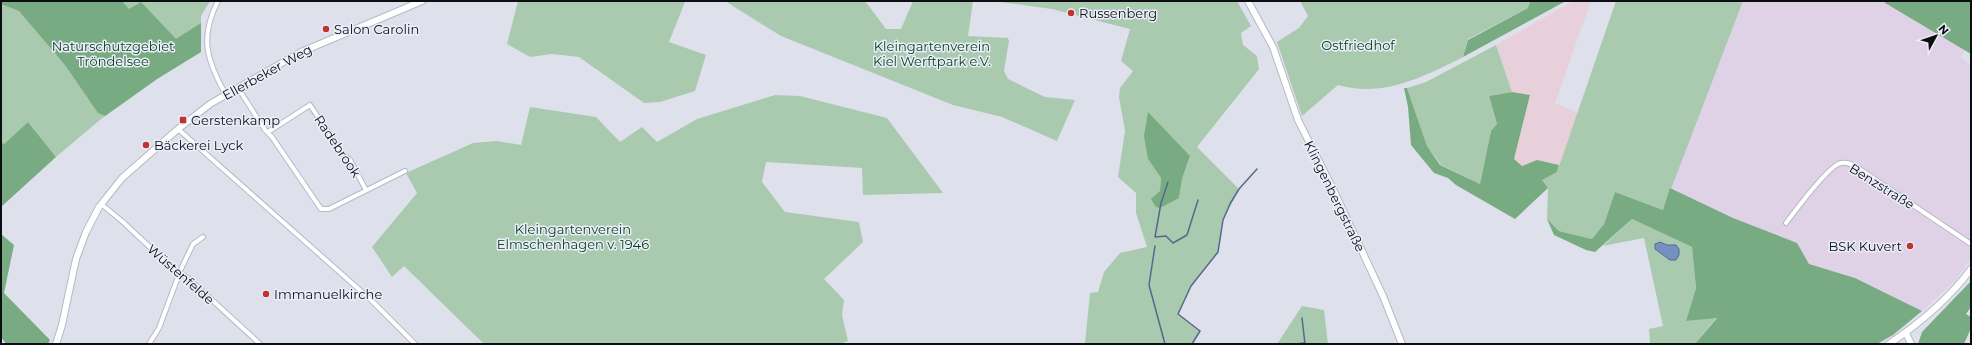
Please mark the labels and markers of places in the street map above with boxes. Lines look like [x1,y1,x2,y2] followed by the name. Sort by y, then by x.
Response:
[1079,5,1157,21] place label: Russenberg
[1066,8,1076,18] marker: Russenberg
[334,21,419,37] place label: Salon Carolin
[321,24,331,34] marker: Salon Carolin
[191,112,280,128] place label: Gerstenkamp
[178,115,188,125] marker: Gerstenkamp
[154,137,244,153] place label: Bäckerei Lyck
[141,140,151,150] marker: Bäckerei Lyck
[1828,238,1902,254] place label: BSK Kuvert
[1905,241,1915,251] marker: BSK Kuvert
[274,286,382,302] place label: Immanuelkirche
[261,289,271,299] marker: Immanuelkirche

